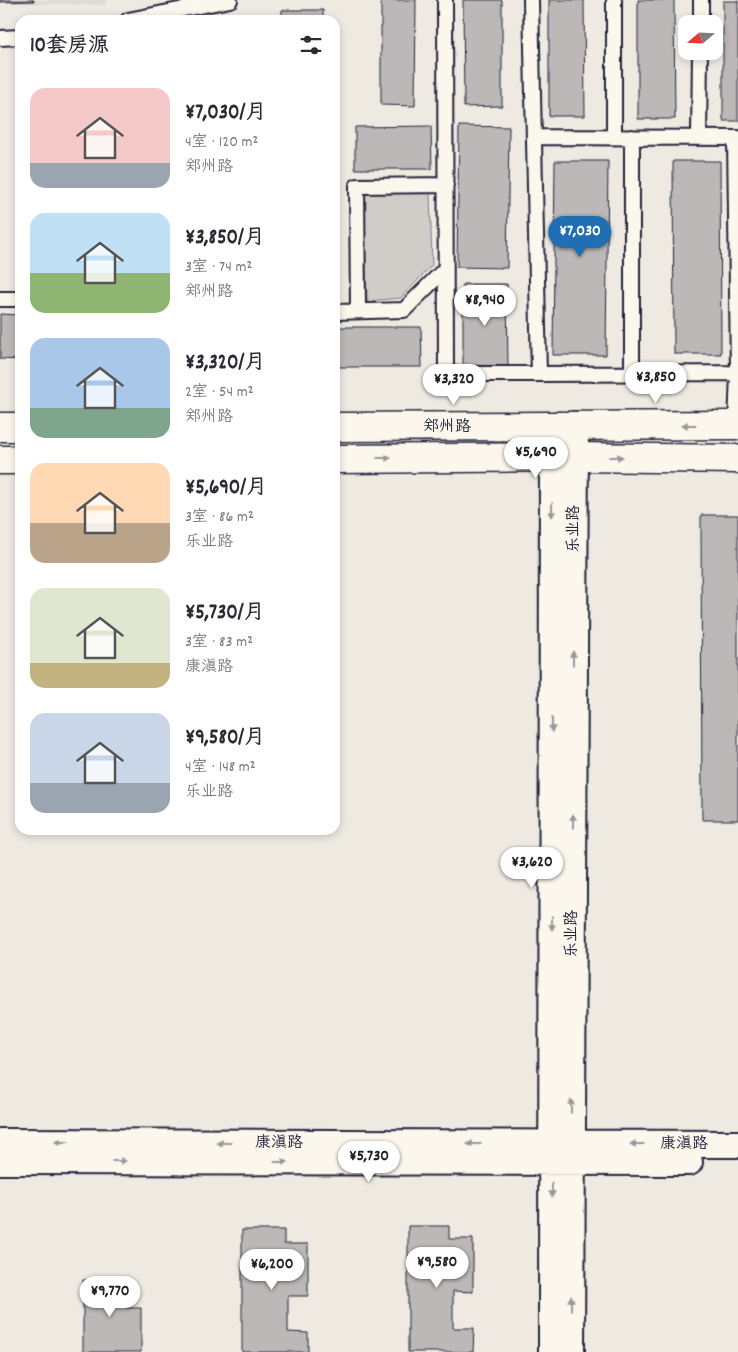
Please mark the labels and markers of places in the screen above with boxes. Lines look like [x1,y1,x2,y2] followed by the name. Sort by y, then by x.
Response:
[539,216,621,258] pin: ¥7,030
[444,284,526,327] pin: ¥8,940
[615,362,697,404] pin: ¥3,850
[413,364,495,406] pin: ¥3,320
[495,436,577,479] pin: ¥5,690
[491,846,573,889] pin: ¥3,620
[328,1140,410,1183] pin: ¥5,730
[396,1246,478,1289] pin: ¥9,580
[231,1248,313,1291] pin: ¥6,200
[69,1276,151,1318] pin: ¥9,770

